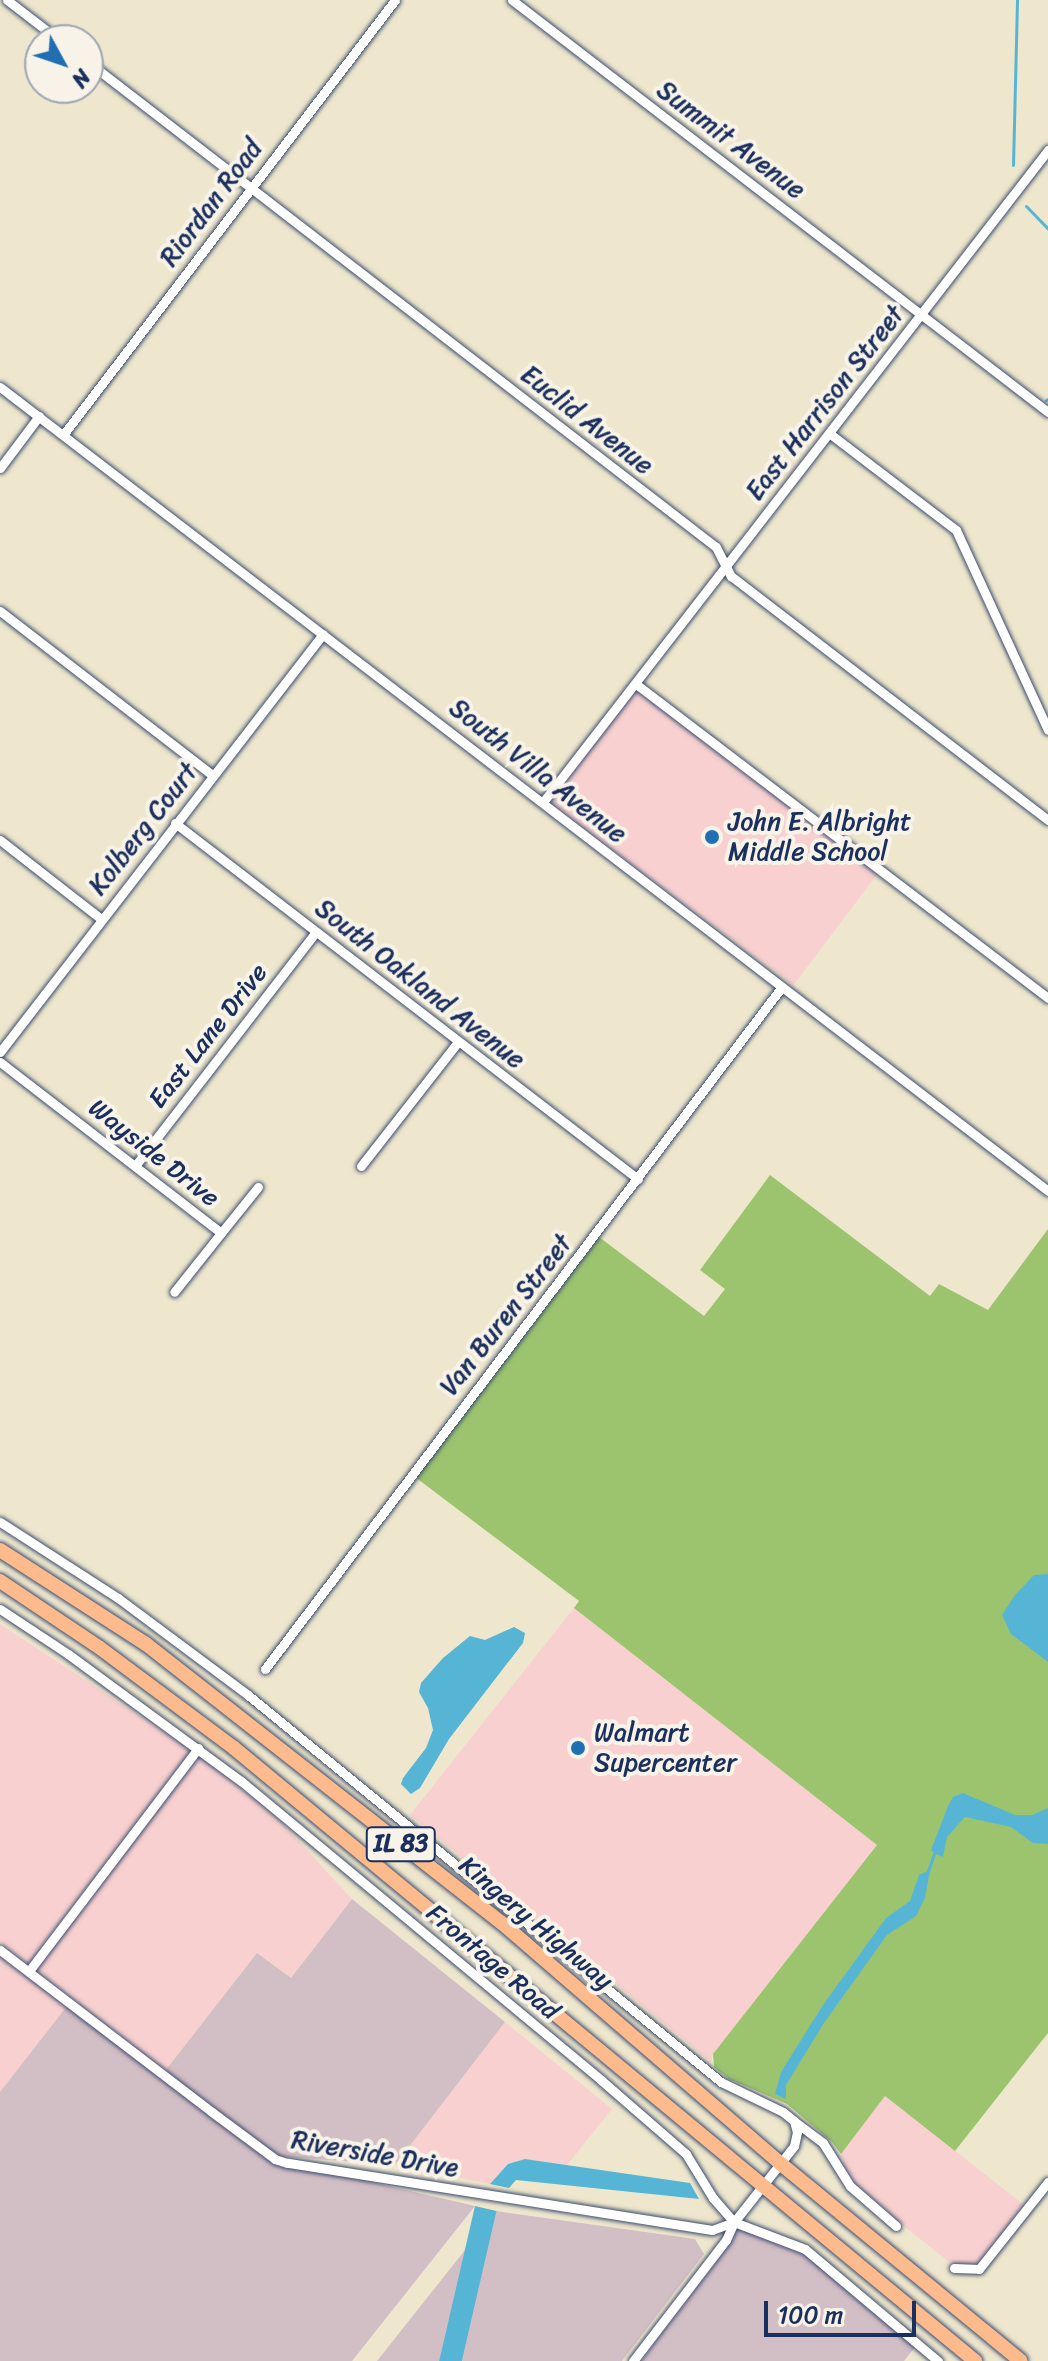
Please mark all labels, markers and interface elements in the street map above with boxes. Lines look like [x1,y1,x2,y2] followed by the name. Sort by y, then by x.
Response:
[24,24,104,104] north arrow
[61,60,101,97] text: N
[651,74,811,206] street label: Summit Avenue
[153,134,269,272] street label: Riordan Road
[740,300,910,506] street label: East Harrison Street
[515,359,659,481] street label: Euclid Avenue
[444,692,632,850] street label: South Villa Avenue
[82,757,204,901] street label: Kolberg Court
[728,806,910,868] place label: John E. Albright Middle School
[703,828,721,846] marker: John E. Albright Middle School
[309,893,531,1075] street label: South Oakland Avenue
[142,957,274,1115] street label: East Lane Drive
[82,1092,226,1214] street label: Wayside Drive
[433,1227,579,1403] street label: Van Buren Street
[594,1717,737,1778] place label: Walmart Supercenter
[569,1739,587,1757] marker: Walmart Supercenter
[365,1824,437,1864] road number: IL 83
[453,1850,619,1996] street label: Kingery Highway
[420,1897,566,2027] street label: Frontage Road
[289,2124,461,2184] street label: Riverside Drive
[768,2285,920,2335] scale bar
[778,2294,843,2336] text: 100 m

